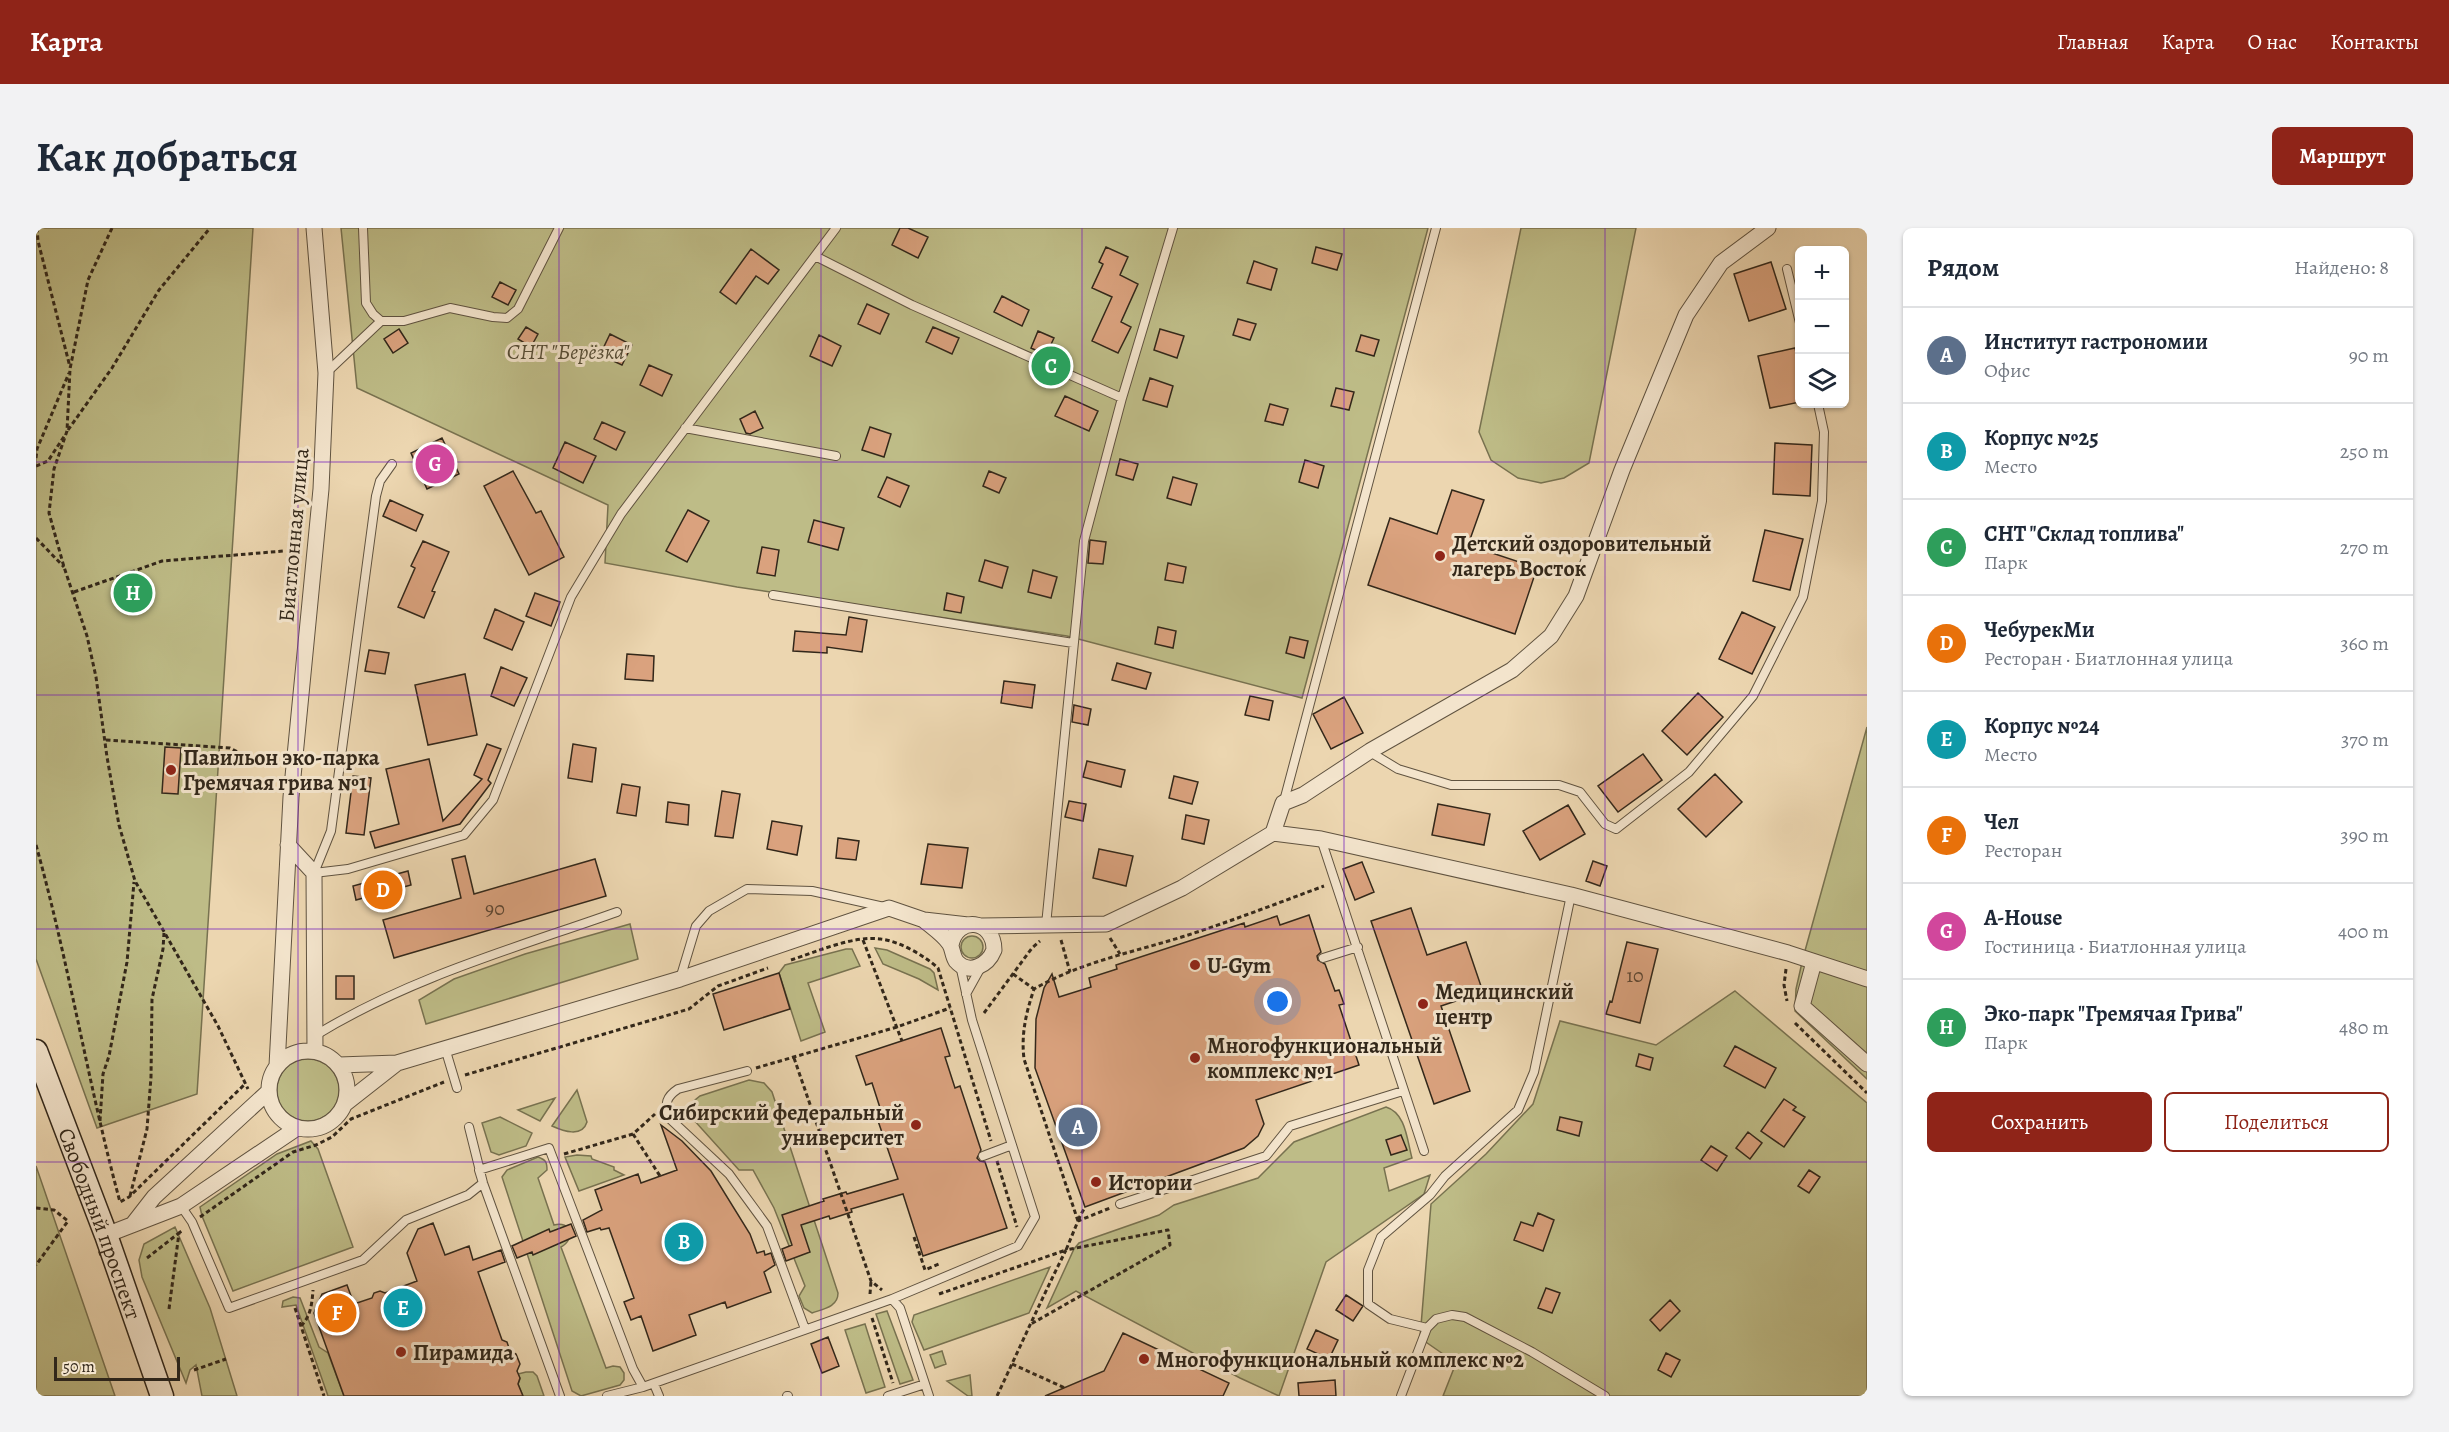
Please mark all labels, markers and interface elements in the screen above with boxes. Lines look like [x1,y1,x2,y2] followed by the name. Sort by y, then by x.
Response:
[30,23,103,61] text: Карта
[2057,28,2129,56] text: Главная
[2162,28,2214,56] text: Карта
[2247,28,2297,56] text: О нас
[2330,28,2419,56] text: Контакты
[2272,127,2413,185] button: Маршрут
[36,128,298,185] text: Как добраться
[1795,246,1849,408] map controls
[1795,246,1849,300] button: +
[1927,250,1999,285] text: Рядом
[2294,254,2389,281] text: Найдено: 8
[1795,300,1849,354] button: −
[1984,327,2208,357] text: Институт гастрономии
[507,337,630,367] park label: СНТ "Берёзка"
[1940,342,1953,369] text: A
[2349,342,2389,369] text: 90 m
[1032,344,1070,388] pin: C
[1795,354,1849,408] button: layers
[1984,357,2030,384] text: Офис
[1984,423,2099,453] text: Корпус №25
[1940,438,1953,465] text: B
[2340,438,2389,465] text: 250 m
[416,442,454,486] pin: G
[271,446,317,624] street label: Биатлонная улица
[1984,453,2037,480] text: Место
[1984,519,2184,549] text: СНТ "Склад топлива"
[1451,529,1712,584] place label: Детский оздоровительный лагерь Восток
[1940,534,1953,561] text: C
[2340,534,2389,561] text: 270 m
[1433,549,1447,563] marker: Детский оздоровительный лагерь Восток
[1984,549,2028,576] text: Парк
[114,570,152,616] pin: H
[1984,615,2095,645] text: ЧебурекМи
[1940,630,1953,657] text: D
[2340,630,2389,657] text: 360 m
[1984,645,2233,672] text: Ресторан · Биатлонная улица
[1984,711,2099,741] text: Корпус №24
[1941,726,1952,753] text: E
[2341,726,2389,753] text: 370 m
[1984,741,2037,768] text: Место
[183,743,380,798] place label: Павильон эко-парка Гремячая грива №1
[164,763,178,777] marker: Павильон эко-парка Гремячая грива №1
[1984,807,2019,837] text: Чел
[1941,822,1952,849] text: F
[2340,822,2389,849] text: 390 m
[1984,837,2062,864] text: Ресторан
[364,868,402,912] pin: D
[485,895,505,922] house number: 90
[1984,903,2062,933] text: A-House
[1940,918,1953,945] text: G
[2338,918,2389,945] text: 400 m
[1984,933,2246,960] text: Гостиница · Биатлонная улица
[1207,951,1271,981] place label: U-Gym
[1188,958,1202,972] marker: U-Gym
[1626,962,1644,989] house number: 10
[1435,977,1574,1032] place label: Медицинский центр
[1263,987,1292,1016] your location
[1416,997,1430,1011] marker: Медицинский центр
[1984,999,2243,1029] text: Эко-парк "Гремячая Грива"
[1939,1014,1954,1041] text: H
[2339,1014,2389,1041] text: 480 m
[1984,1029,2028,1056] text: Парк
[1207,1031,1443,1086] place label: Многофункциональный комплекс №1
[1188,1051,1202,1065] marker: Многофункциональный комплекс №1
[1927,1092,2152,1152] button: Сохранить
[2164,1092,2389,1152] button: Поделиться
[659,1098,904,1153] place label: Сибирский федеральный университет
[1058,1104,1098,1150] pin: A
[909,1118,923,1132] marker: Сибирский федеральный университет
[51,1124,148,1324] street label: Свободный проспект
[1108,1168,1193,1198] place label: Истории
[1089,1175,1103,1189] marker: Истории
[664,1220,704,1264] pin: B
[384,1286,422,1330] pin: E
[318,1290,356,1336] pin: F
[413,1338,514,1368] place label: Пирамида
[394,1345,408,1359] marker: Пирамида
[1156,1345,1524,1375] place label: Многофункциональный комплекс №2
[1137,1352,1151,1366] marker: Многофункциональный комплекс №2
[54,1354,180,1382] scale bar
[63,1356,95,1378] text: 50 m

